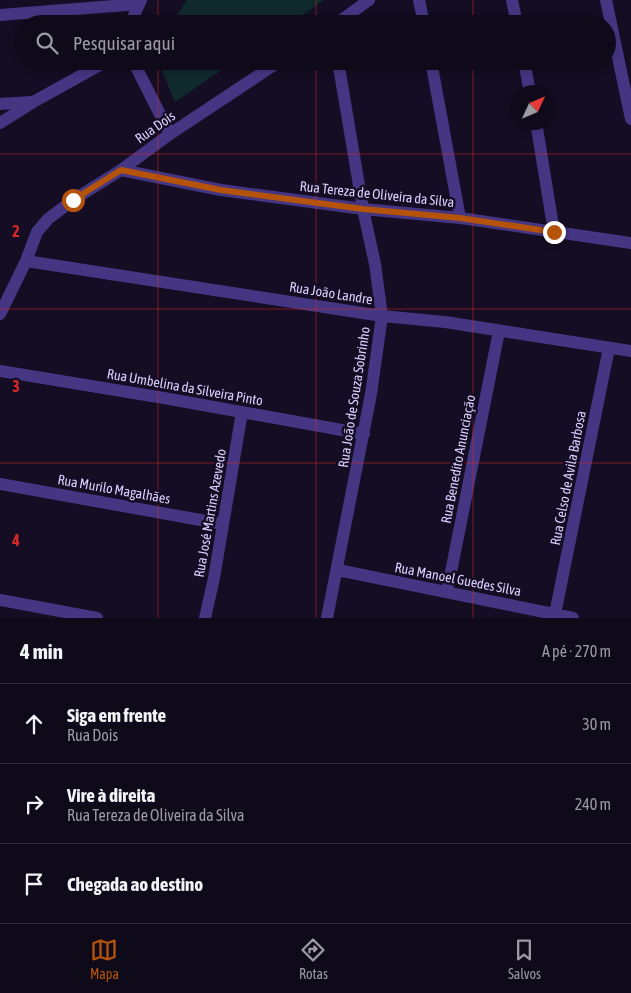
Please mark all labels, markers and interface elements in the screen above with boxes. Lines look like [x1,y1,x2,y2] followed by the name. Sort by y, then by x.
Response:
[15,15,616,70] search box
[33,29,61,57] icon: search
[73,32,175,54] text: Pesquisar aqui
[511,85,556,130] north arrow
[132,108,178,146] street label: Rua Dois
[299,178,455,210] street label: Rua Tereza de Oliveira da Silva
[62,189,85,212] route start
[543,221,566,244] route end
[12,222,20,240] text: 2
[288,279,374,307] street label: Rua João Landre
[335,325,373,469] street label: Rua João de Souza Sobrinho
[106,365,264,409] street label: Rua Umbelina da Silveira Pinto
[12,377,20,395] text: 3
[438,393,478,525] street label: Rua Benedito Anunciação
[547,409,589,547] street label: Rua Celso de Avila Barbosa
[191,447,229,579] street label: Rua José Martins Azevedo
[56,471,172,507] street label: Rua Murilo Magalhães
[11,531,20,549] text: 4
[393,559,523,599] street label: Rua Manoel Guedes Silva
[20,639,63,663] text: 4 min
[542,642,611,660] text: A pé · 270 m
[67,704,166,726] text: Siga em frente
[20,710,48,738] icon: ahead
[582,715,611,733] text: 30 m
[67,726,118,744] text: Rua Dois
[67,784,155,806] text: Vire à direita
[20,790,48,818] icon: right
[575,795,611,813] text: 240 m
[67,806,244,824] text: Rua Tereza de Oliveira da Silva
[20,870,48,898] icon: arrive
[67,873,203,895] text: Chegada ao destino
[90,936,119,982] tab: Mapa
[299,936,328,982] tab: Rotas
[508,936,541,982] tab: Salvos

